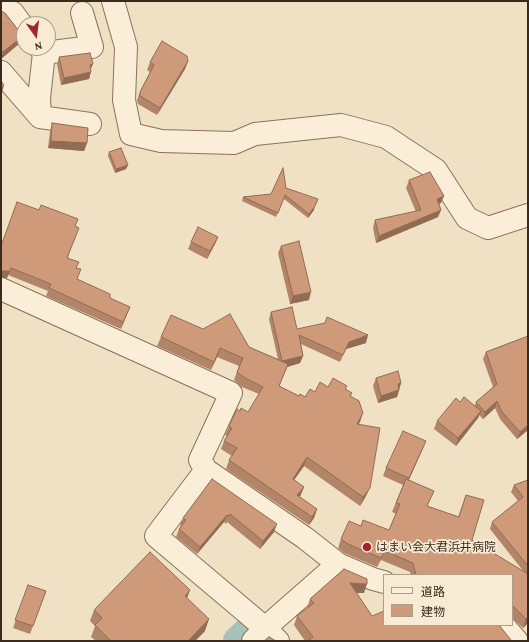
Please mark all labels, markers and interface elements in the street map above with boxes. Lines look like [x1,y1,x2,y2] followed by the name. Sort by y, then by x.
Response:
[16,16,56,56] north arrow
[34,40,44,53] text: N
[376,540,496,554] place label: はまい会大君浜井病院
[361,541,373,553] marker: はまい会大君浜井病院
[383,574,513,626] legend
[421,585,445,599] text: 道路
[421,605,445,619] text: 建物

